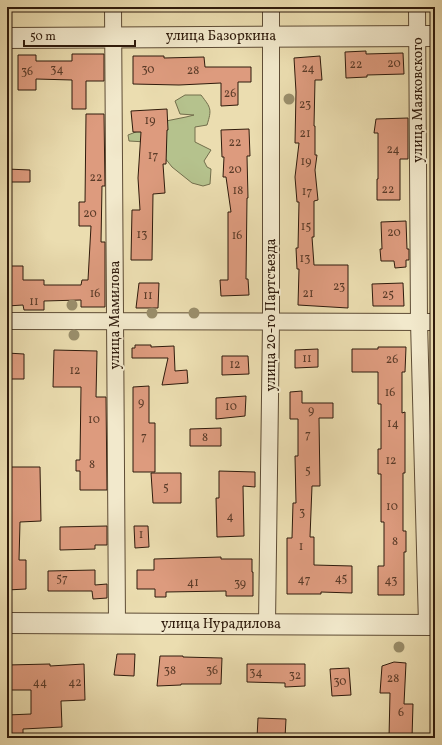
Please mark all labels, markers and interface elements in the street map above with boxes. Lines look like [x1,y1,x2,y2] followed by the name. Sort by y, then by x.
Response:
[24,22,135,48] scale bar
[166,27,276,46] street label: улица Базоркина
[30,29,56,45] text: 50 m
[409,37,428,163] street label: улица Маяковского
[387,56,401,72] house number: 20
[350,57,362,73] house number: 22
[301,61,315,77] house number: 24
[50,62,64,78] house number: 34
[141,62,155,78] house number: 30
[187,63,199,79] house number: 28
[21,64,33,80] house number: 36
[224,86,236,102] house number: 26
[299,97,311,113] house number: 23
[145,113,155,129] house number: 19
[299,126,311,142] house number: 21
[229,135,241,151] house number: 22
[386,142,400,158] house number: 24
[148,148,158,164] house number: 17
[301,154,311,170] house number: 19
[228,162,242,178] house number: 20
[90,170,102,186] house number: 22
[382,182,394,198] house number: 22
[233,183,243,199] house number: 18
[302,184,312,200] house number: 17
[83,206,97,222] house number: 20
[301,219,311,235] house number: 15
[387,225,401,241] house number: 20
[137,227,147,243] house number: 13
[232,228,242,244] house number: 16
[262,238,281,392] street label: улица 20-го Партсъезда
[300,251,310,267] house number: 13
[106,260,125,370] street label: улица Мамилова
[333,279,345,295] house number: 23
[90,286,100,302] house number: 16
[302,286,314,302] house number: 21
[382,287,394,303] house number: 25
[143,288,153,304] house number: 11
[29,294,39,310] house number: 11
[302,351,312,367] house number: 11
[386,352,398,368] house number: 26
[229,357,241,373] house number: 12
[69,363,81,379] house number: 12
[385,385,395,401] house number: 16
[138,395,144,411] house number: 9
[225,399,237,415] house number: 10
[308,403,314,419] house number: 9
[88,412,100,428] house number: 10
[387,416,399,432] house number: 14
[305,427,311,443] house number: 7
[141,429,147,445] house number: 7
[202,430,208,446] house number: 8
[385,453,397,469] house number: 12
[89,457,95,473] house number: 8
[305,463,311,479] house number: 5
[163,480,169,496] house number: 5
[386,499,398,515] house number: 10
[299,505,305,521] house number: 3
[226,509,234,525] house number: 4
[139,527,143,543] house number: 1
[392,534,398,550] house number: 8
[299,539,303,555] house number: 1
[56,571,68,587] house number: 57
[335,571,348,587] house number: 45
[298,572,311,588] house number: 47
[385,573,397,589] house number: 43
[187,575,199,591] house number: 41
[234,576,246,592] house number: 39
[161,615,281,634] street label: улица Нурадилова
[164,663,176,679] house number: 38
[206,663,218,679] house number: 36
[249,665,263,681] house number: 34
[289,668,301,684] house number: 32
[387,671,399,687] house number: 28
[333,674,347,690] house number: 30
[33,675,47,691] house number: 44
[68,675,82,691] house number: 42
[398,705,404,721] house number: 6

